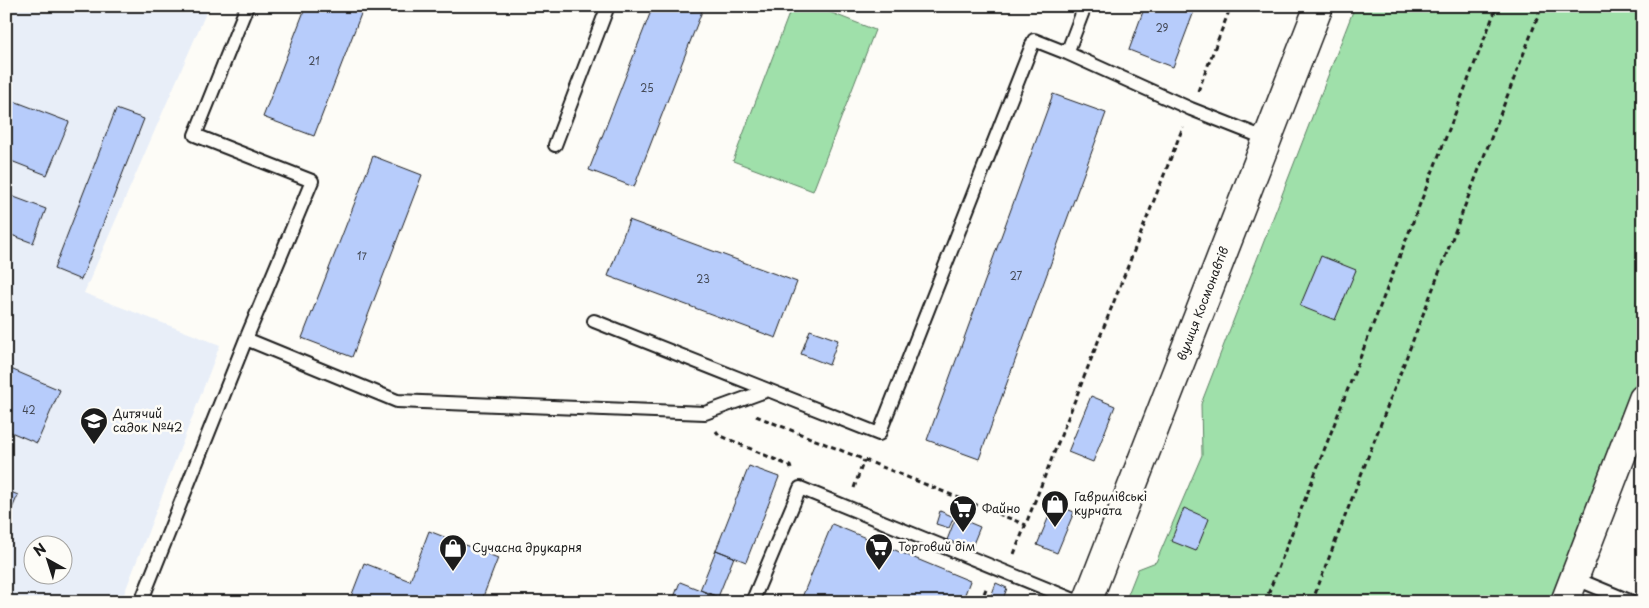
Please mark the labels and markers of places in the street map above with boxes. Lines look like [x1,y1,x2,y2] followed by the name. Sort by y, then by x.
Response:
[112,404,182,436] place label: Дитячий садок №42
[79,406,109,445] school or university icon: Дитячий садок №42
[1074,487,1147,519] place label: Гаврилівські курчата
[1040,489,1070,528] shop icon: Гаврилівські курчата
[948,494,978,533] supermarket icon: Файно
[982,499,1021,517] place label: Файно
[864,532,894,571] supermarket icon: Торговий дім
[438,533,468,572] shop icon: Сучасна друкарня
[898,537,975,555] place label: Торговий дім
[472,538,582,556] place label: Сучасна друкарня

